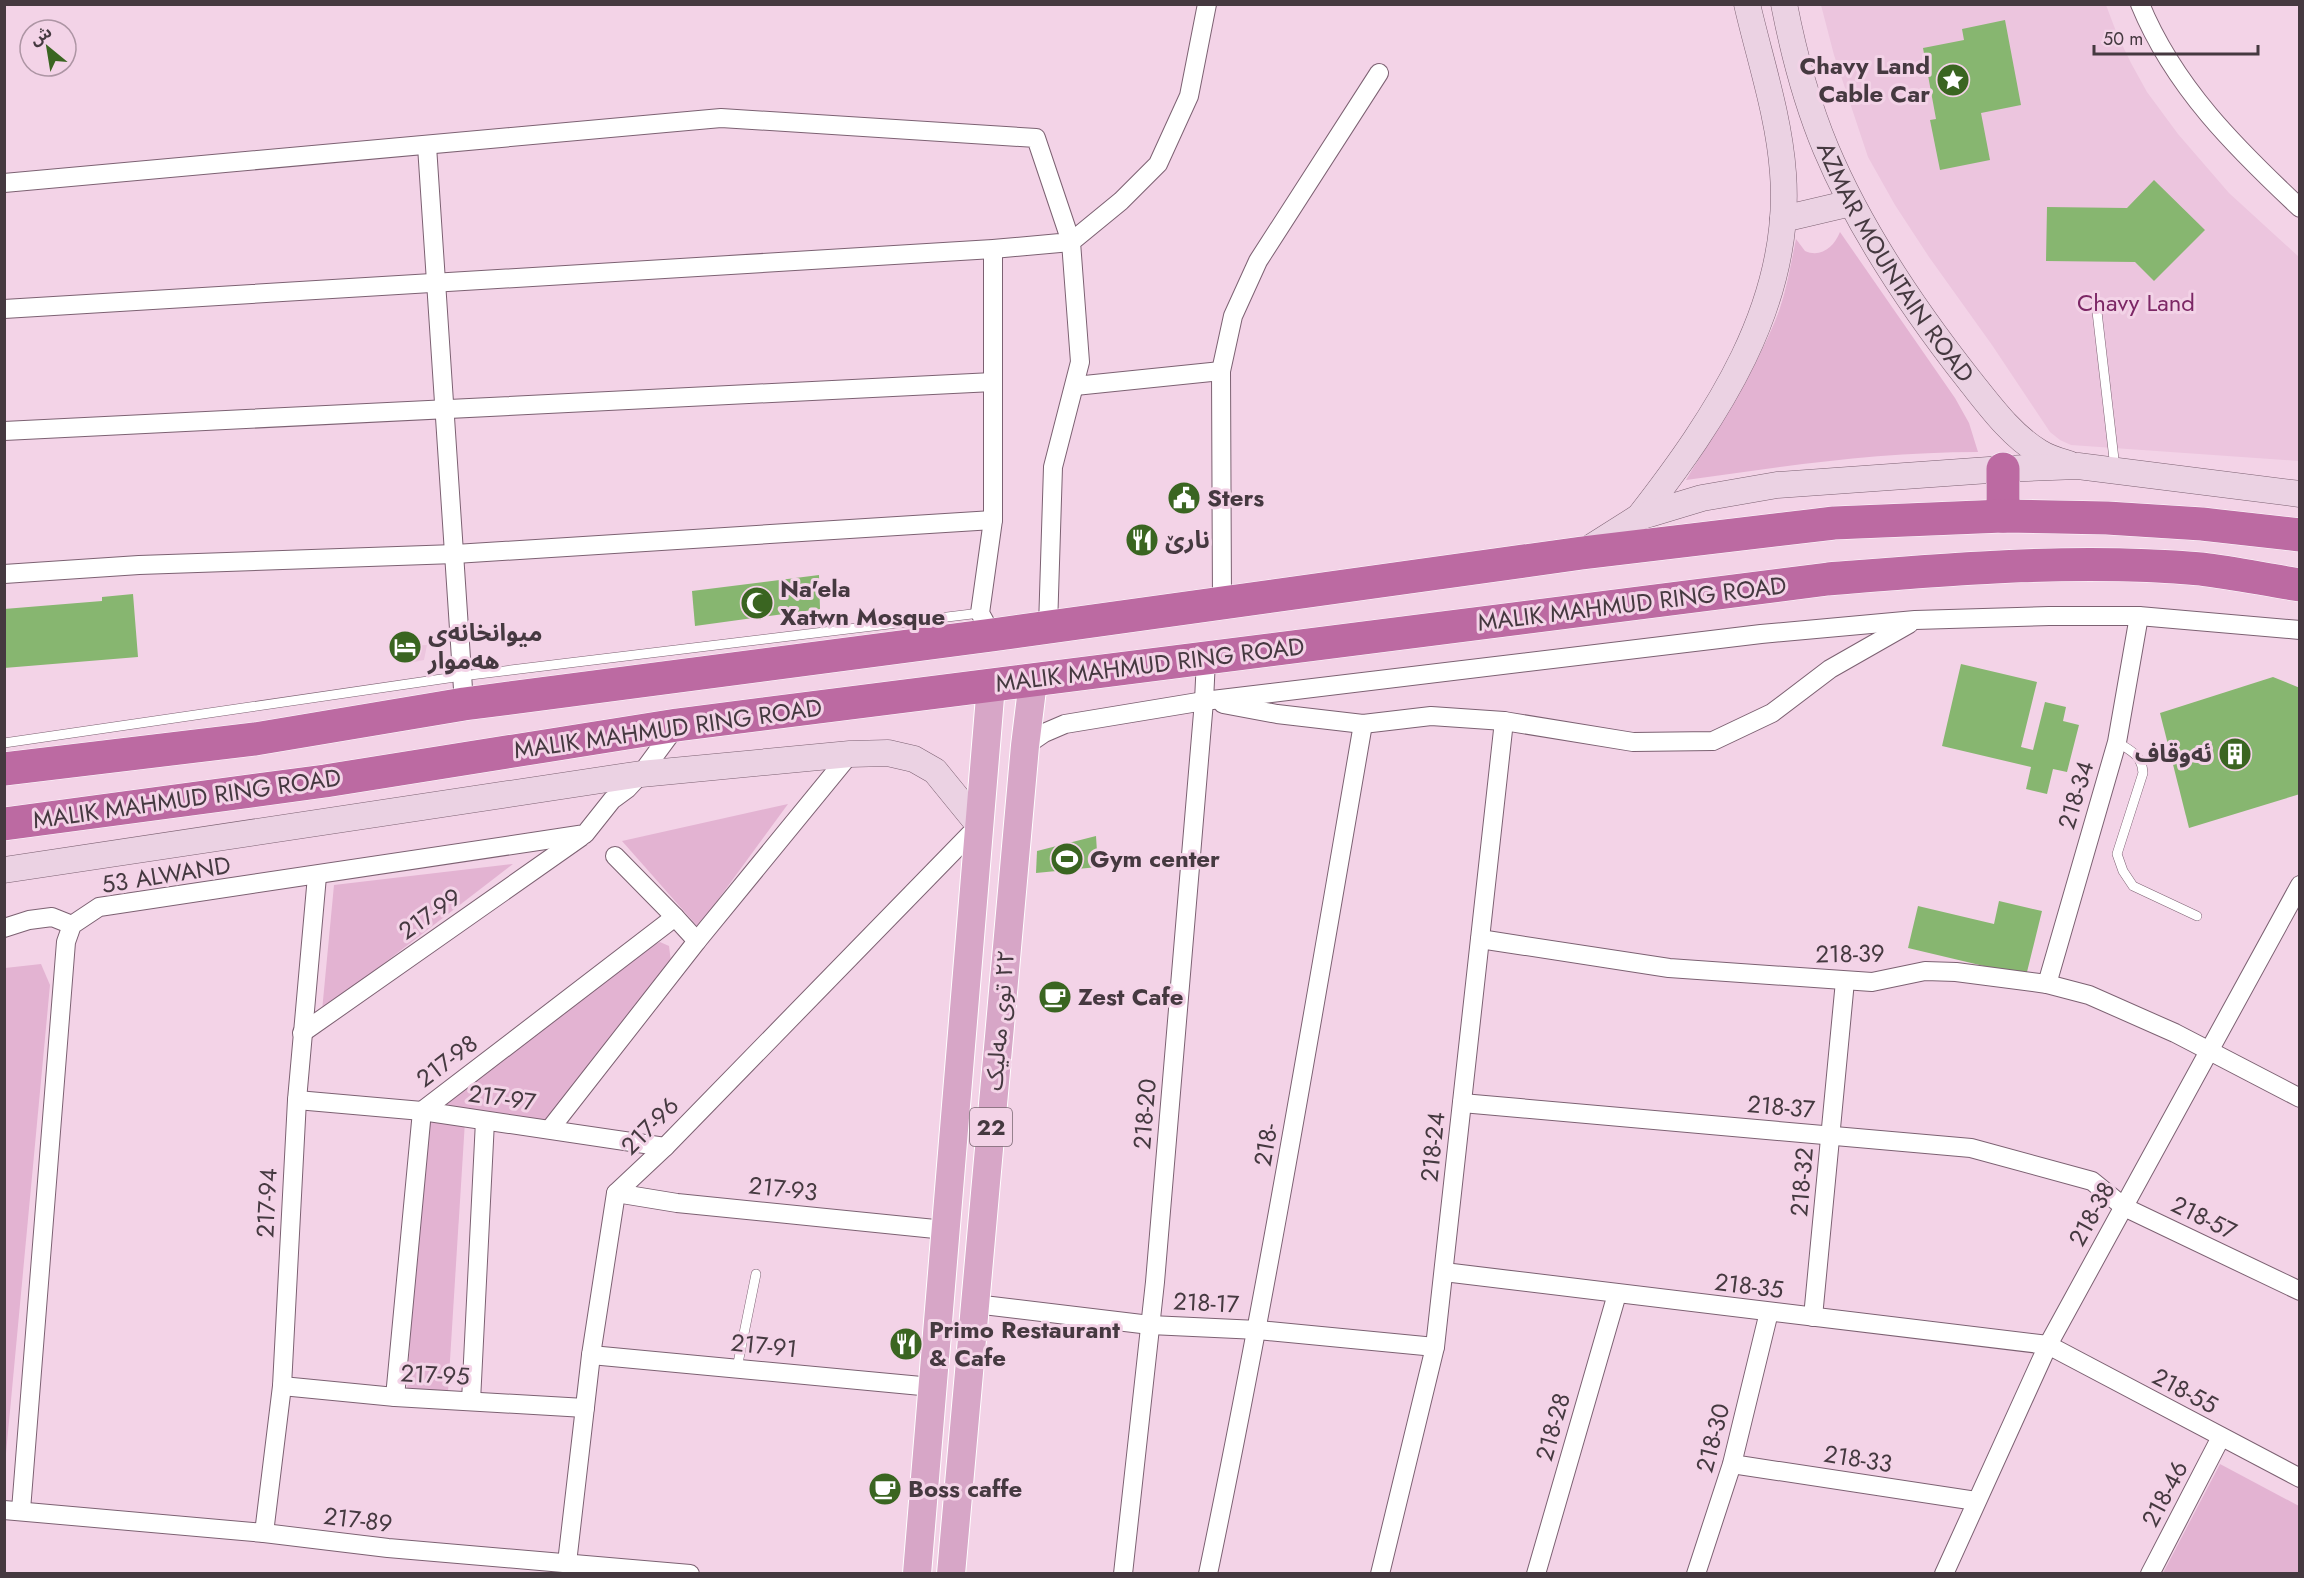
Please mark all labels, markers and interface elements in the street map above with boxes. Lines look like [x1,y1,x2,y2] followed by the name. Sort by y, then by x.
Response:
[18,18,78,78] north arrow
[2094,18,2258,56] scale bar
[26,20,56,51] text: ش
[2103,26,2143,52] text: 50 m
[1799,48,1930,111] place label: Chavy Land Cable Car
[1935,62,1971,98] place icon: Chavy Land Cable Car
[1808,137,1983,390] street label: AZMAR MOUNTAIN ROAD
[2077,285,2195,320] park label: Chavy Land
[1166,480,1202,516] public building icon: Sters
[1207,480,1264,515] place label: Sters
[1124,522,1160,558] restaurant icon: نارێ
[1165,522,1210,557] place label: نارێ
[1476,567,1788,640] street label: MALIK MAHMUD RING ROAD
[780,571,945,634] place label: Na'ela Xatwn Mosque
[739,585,775,621] mosque icon: Na'ela Xatwn Mosque
[427,615,543,678] place label: میوانخانەی هەموار
[994,628,1306,701] street label: MALIK MAHMUD RING ROAD
[387,629,423,665] hotel icon: میوانخانەی هەموار
[512,690,824,767] street label: MALIK MAHMUD RING ROAD
[2135,736,2212,771] place label: ئەوقاف
[2217,736,2253,772] building icon: ئەوقاف
[2049,756,2102,833] street label: 218-34
[31,760,343,837] street label: MALIK MAHMUD RING ROAD
[1049,841,1085,877] sports icon: Gym center
[1090,841,1220,876] place label: Gym center
[99,847,233,902] street label: 53 ALWAND
[391,879,468,948] street label: 217-99
[1815,935,1885,972] street label: 218-39
[976,948,1023,1092] street label: ٢٢ توی مەلیک
[1037,979,1073,1015] cafe icon: Zest Cafe
[1078,979,1183,1014] place label: Zest Cafe
[409,1026,485,1095] street label: 217-98
[466,1075,538,1120] street label: 217-97
[1124,1077,1165,1151] street label: 218-20
[1746,1086,1817,1127] street label: 218-37
[613,1089,687,1163] street label: 217-96
[970,1108,1012,1146] road number: 22
[1411,1110,1454,1184] street label: 218-24
[1245,1121,1286,1169] street label: 218-
[1781,1146,1822,1218] street label: 218-32
[247,1167,286,1239] street label: 217-94
[747,1167,819,1210] street label: 217-93
[2060,1175,2124,1252] street label: 218-38
[2166,1187,2243,1249] street label: 218-57
[1713,1264,1786,1307] street label: 218-35
[1172,1283,1240,1322] street label: 218-17
[929,1312,1120,1375] place label: Primo Restaurant & Cafe
[729,1325,799,1366] street label: 217-91
[888,1326,924,1362] restaurant icon: Primo Restaurant & Cafe
[399,1355,471,1394] street label: 217-95
[2146,1359,2224,1422] street label: 218-55
[1526,1389,1579,1465] street label: 218-28
[1687,1399,1738,1476] street label: 218-30
[1821,1436,1895,1481] street label: 218-33
[2133,1454,2197,1533] street label: 218-46
[867,1471,903,1507] cafe icon: Boss caffe
[908,1471,1022,1506] place label: Boss caffe
[322,1498,394,1541] street label: 217-89

